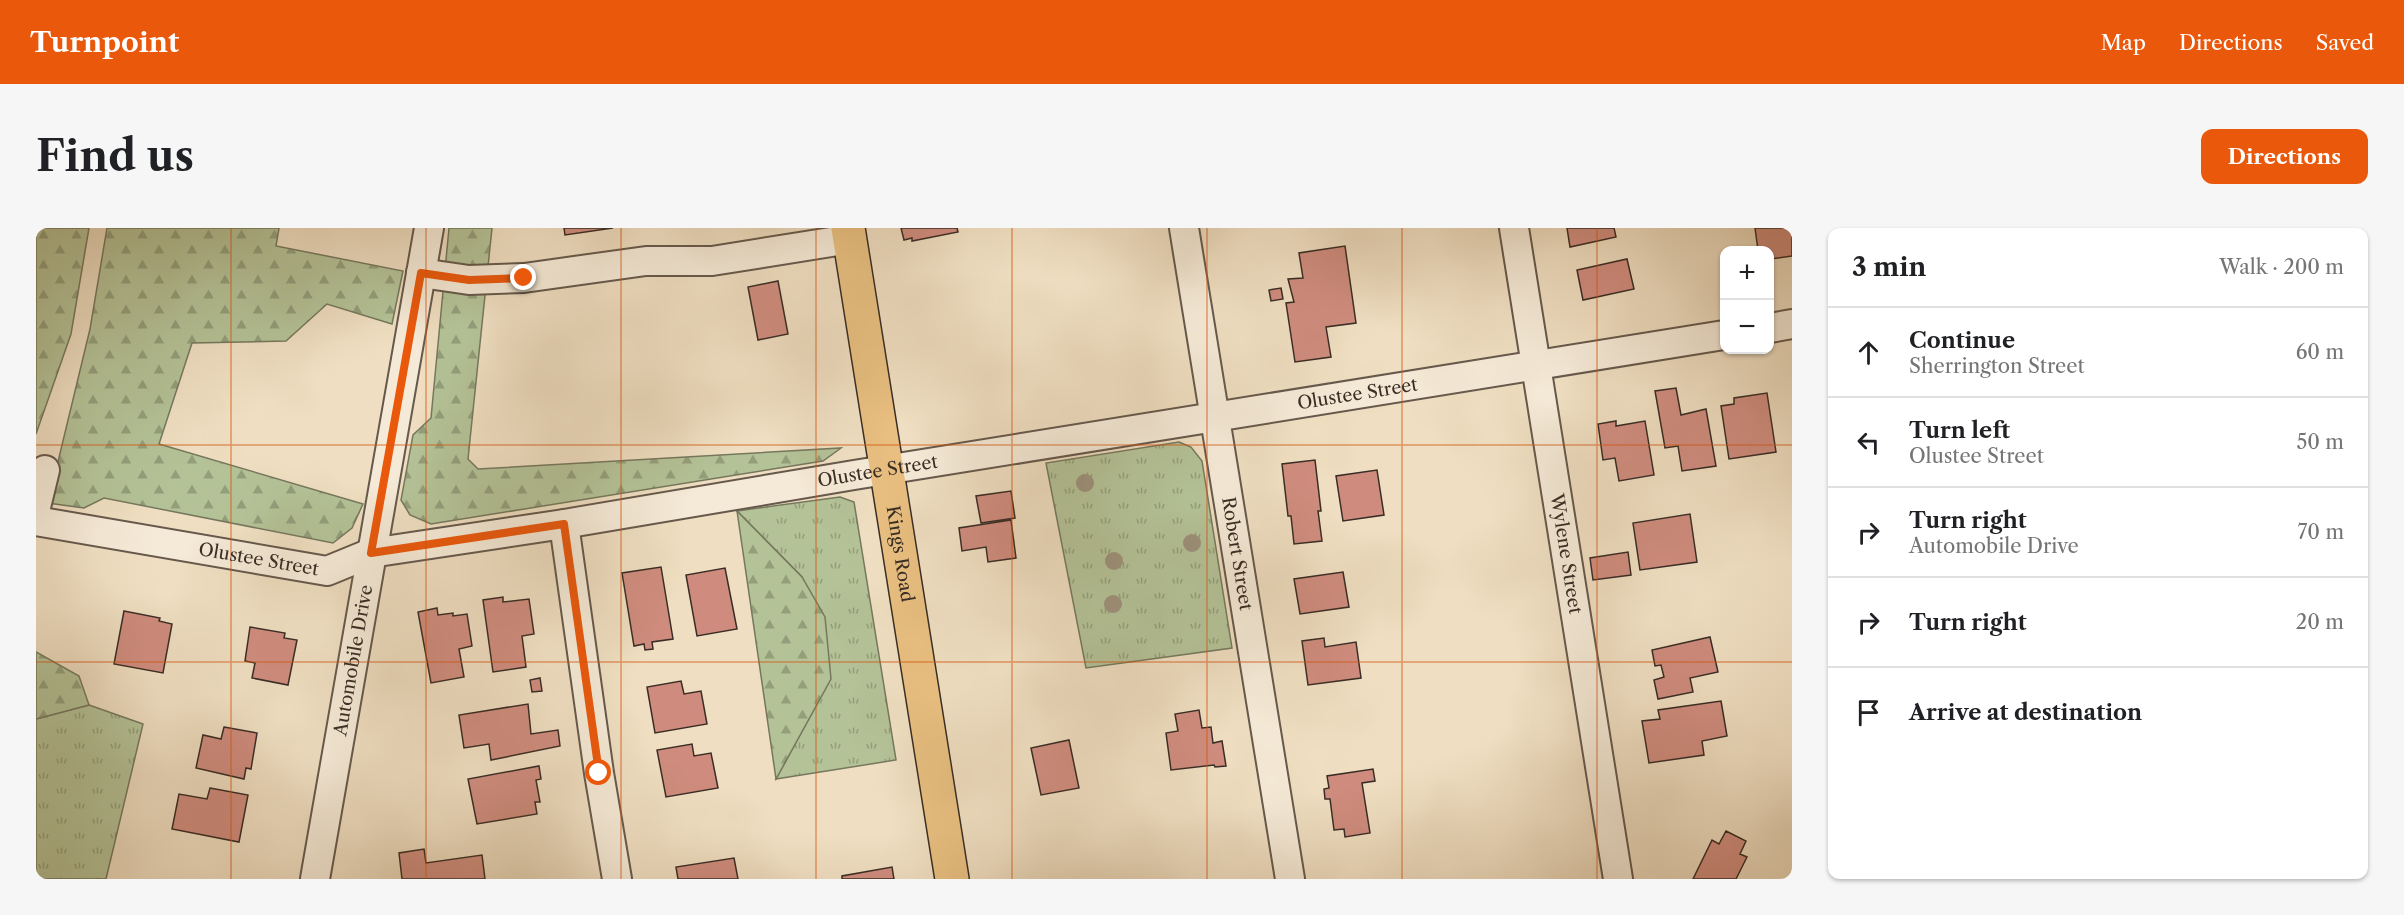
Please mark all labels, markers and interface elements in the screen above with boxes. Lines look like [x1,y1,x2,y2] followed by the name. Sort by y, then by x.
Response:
[30,25,179,59] text: Turnpoint
[2101,30,2146,55] text: Map
[2179,30,2283,55] text: Directions
[2316,30,2374,55] text: Saved
[2201,129,2368,184] button: Directions
[36,130,194,182] text: Find us
[1720,246,1774,354] map controls
[1720,246,1774,300] button: +
[1852,251,1926,283] text: 3 min
[2219,255,2344,279] text: Walk · 200 m
[510,264,536,290] route end
[1720,300,1774,354] button: −
[1909,327,2015,354] text: Continue
[1852,336,1885,369] icon: ahead
[2296,340,2344,364] text: 60 m
[1909,354,2085,378] text: Sherrington Street
[1296,373,1420,414] street label: Olustee Street
[1909,417,2010,444] text: Turn left
[1852,426,1885,459] icon: left
[2297,430,2344,454] text: 50 m
[1909,444,2044,468] text: Olustee Street
[816,451,940,492] street label: Olustee Street
[1545,491,1587,616] street label: Wylene Street
[1217,495,1257,613] street label: Robert Street
[882,504,919,604] street label: Kings Road
[1909,507,2027,534] text: Turn right
[1852,516,1885,549] icon: right
[2298,520,2344,544] text: 70 m
[1909,534,2079,558] text: Automobile Drive
[197,538,321,581] street label: Olustee Street
[329,583,377,738] street label: Automobile Drive
[1852,606,1885,639] icon: right
[1909,609,2027,636] text: Turn right
[2296,610,2344,634] text: 20 m
[1852,696,1885,729] icon: arrive
[1909,699,2142,726] text: Arrive at destination
[585,759,611,785] route start

